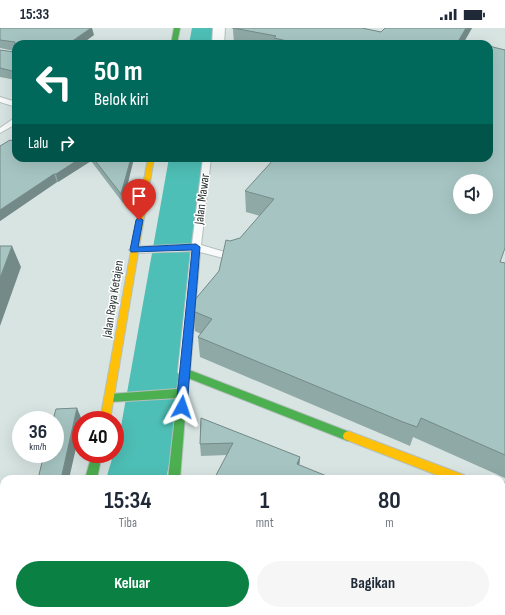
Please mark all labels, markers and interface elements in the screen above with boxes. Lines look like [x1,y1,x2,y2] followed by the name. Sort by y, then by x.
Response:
[20,5,49,24] text: 15:33
[94,55,143,88] text: 50 m
[28,56,80,108] icon: left
[94,89,149,110] text: Belok kiri
[56,132,78,154] icon: right
[28,134,48,153] text: Lalu
[191,172,213,226] street label: Jalan Mawar
[453,174,493,214] map controls
[453,174,493,214] button: sound
[122,179,156,220] pin
[128,185,150,207] icon: arrive
[99,259,127,340] street label: Jalan Raya Ketajen
[161,386,203,428] position arrow
[72,411,124,463] speed limit sign: 40
[29,420,47,444] text: 36
[29,441,47,453] text: km/h
[104,486,152,515] text: 15:34
[260,486,269,515] text: 1
[378,486,401,515] text: 80
[119,515,137,531] text: Tiba
[256,515,274,531] text: mnt
[385,515,394,531] text: m
[16,561,249,607] button: Keluar
[257,561,489,607] button: Bagikan

